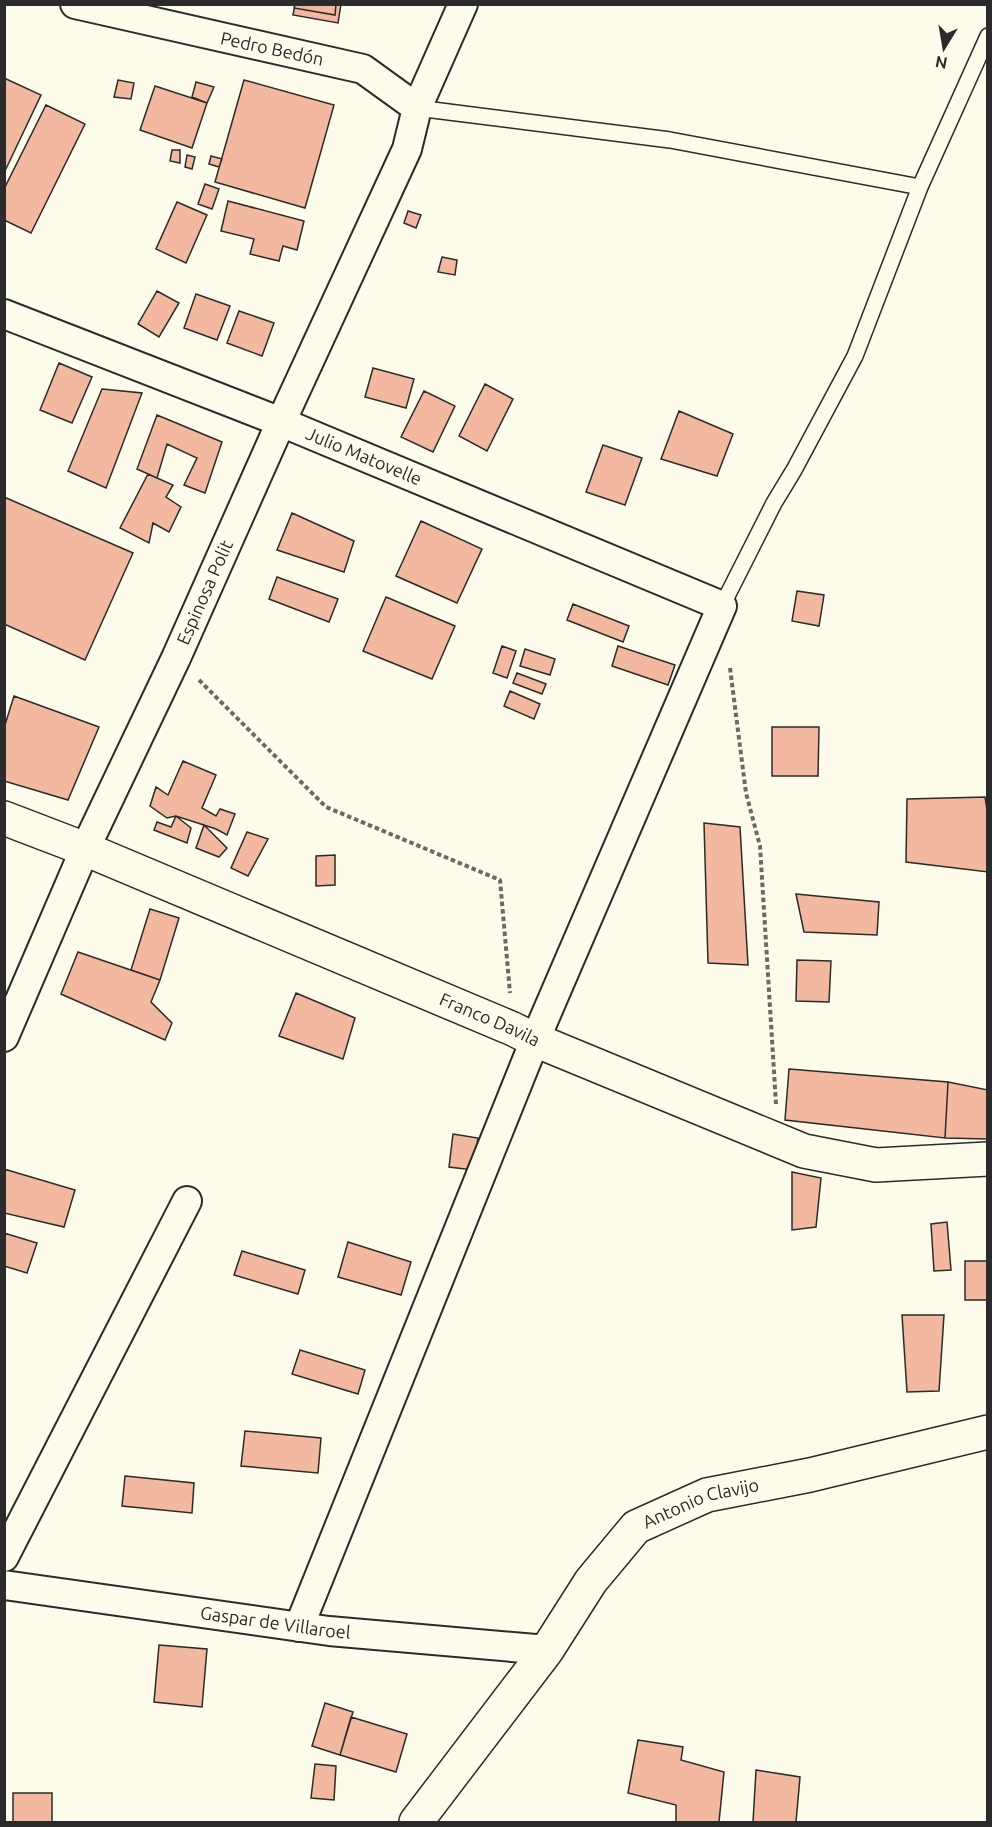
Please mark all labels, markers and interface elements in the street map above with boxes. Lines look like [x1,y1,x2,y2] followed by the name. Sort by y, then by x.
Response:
[914,18,974,78] north arrow
[219,27,326,69] street label: Pedro Bedón
[934,53,949,73] text: N
[303,423,425,489] street label: Julio Matovelle
[172,537,236,647] street label: Espinosa Polit
[437,988,544,1050] street label: Franco Davila
[639,1474,761,1532] street label: Antonio Clavijo
[199,1602,352,1642] street label: Gaspar de Villaroel

